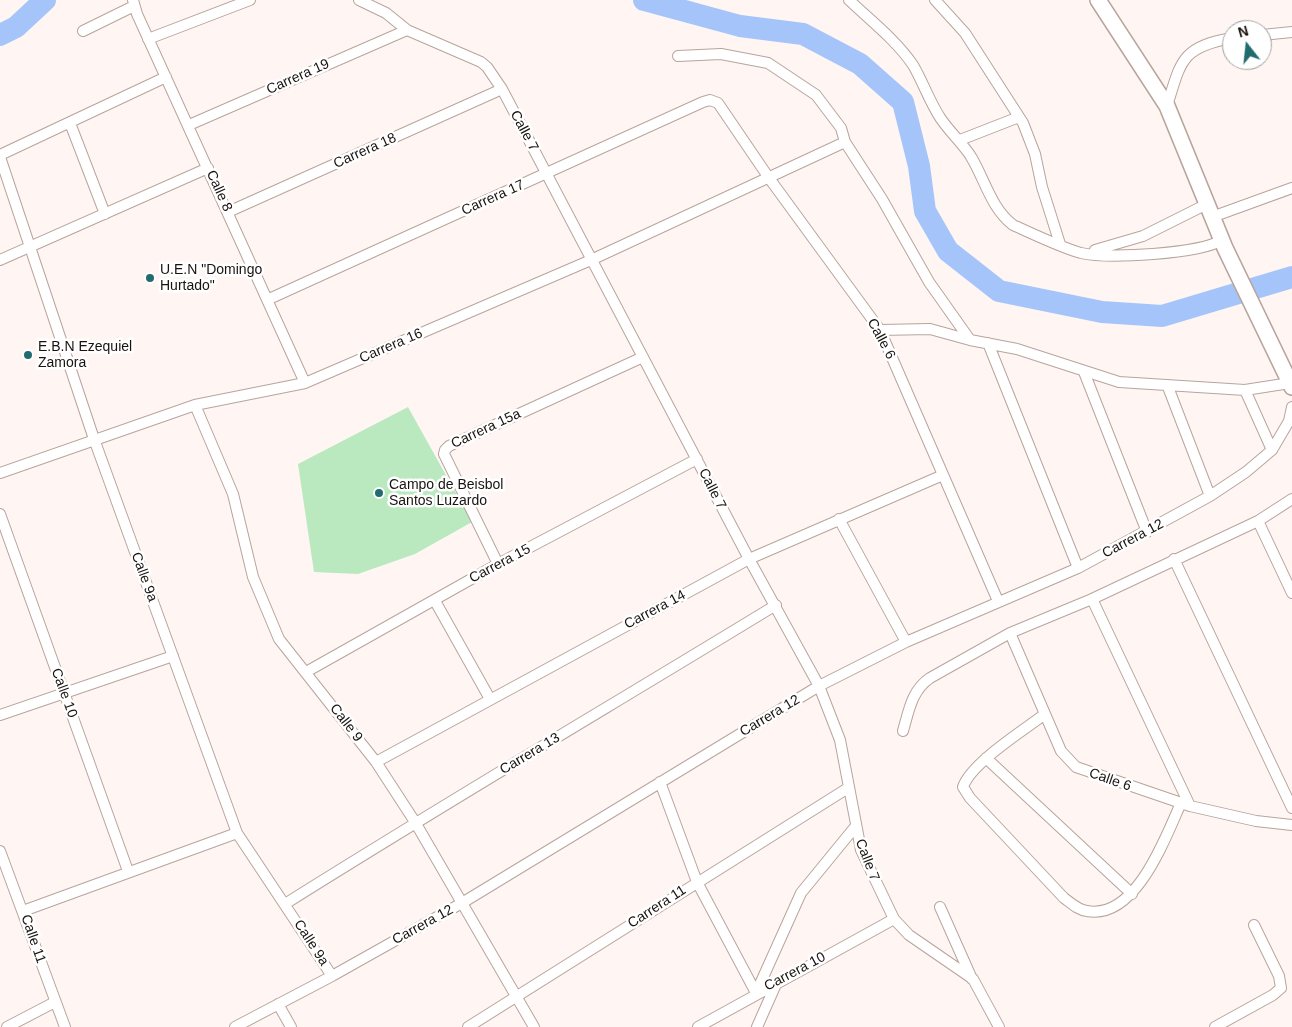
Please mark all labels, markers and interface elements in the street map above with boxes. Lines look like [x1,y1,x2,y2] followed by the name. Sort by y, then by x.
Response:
[1222,20,1272,70] north arrow
[1236,22,1250,41] text: N
[264,56,332,98] street label: Carrera 19
[506,108,542,154] street label: Calle 7
[331,130,399,172] street label: Carrera 18
[202,168,236,214] street label: Calle 8
[459,177,527,219] street label: Carrera 17
[160,262,262,294] place label: U.E.N "Domingo Hurtado"
[144,272,156,284] marker: U.E.N "Domingo Hurtado"
[863,316,899,362] street label: Calle 6
[357,325,425,367] street label: Carrera 16
[38,339,132,372] place label: E.B.N Ezequiel Zamora
[22,349,34,361] marker: E.B.N Ezequiel Zamora
[449,406,523,452] street label: Carrera 15a
[695,466,729,512] street label: Calle 7
[389,477,503,510] place label: Campo de Beisbol Santos Luzardo
[373,487,385,499] marker: Campo de Beisbol Santos Luzardo
[1100,516,1166,562] street label: Carrera 12
[467,541,533,587] street label: Carrera 15
[127,550,161,604] street label: Calle 9a
[622,587,688,633] street label: Carrera 14
[47,666,81,720] street label: Calle 10
[737,692,803,740] street label: Carrera 12
[326,701,366,745] street label: Calle 9
[497,730,563,778] street label: Carrera 13
[1087,765,1133,795] street label: Calle 6
[851,837,883,883] street label: Calle 7
[625,882,689,932] street label: Carrera 11
[390,901,456,949] street label: Carrera 12
[17,912,49,966] street label: Calle 11
[290,917,332,969] street label: Calle 9a
[762,949,828,995] street label: Carrera 10

